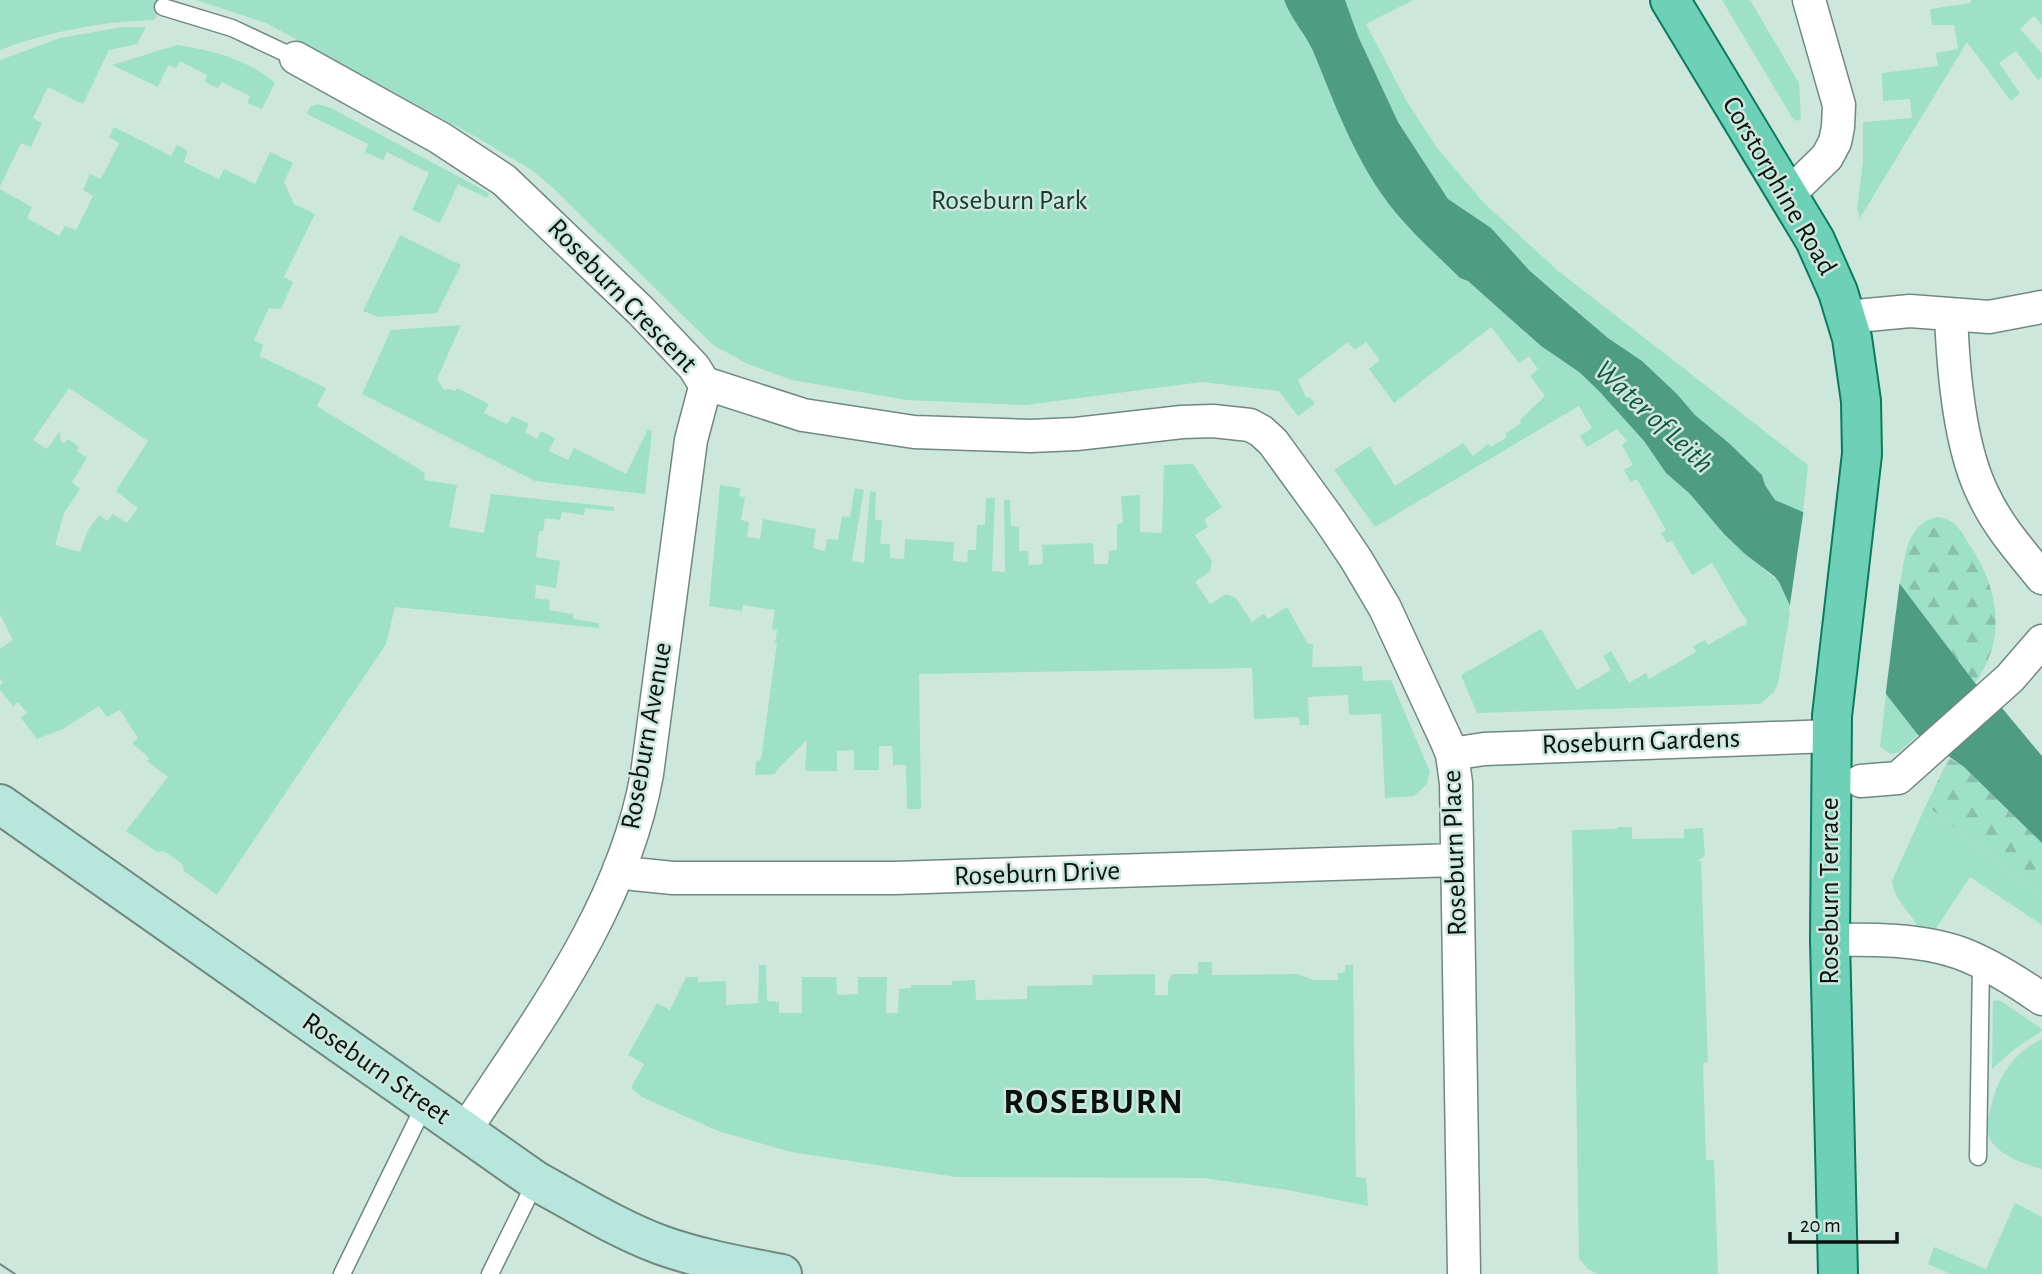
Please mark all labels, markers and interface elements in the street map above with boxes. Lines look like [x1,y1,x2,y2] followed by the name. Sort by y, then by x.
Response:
[1717,92,1841,280] street label: Corstorphine Road
[931,187,1087,215] park label: Roseburn Park
[542,214,702,378] street label: Roseburn Crescent
[1589,355,1719,479] water label: Water of Leith
[617,640,677,832] street label: Roseburn Avenue
[1541,725,1741,759] street label: Roseburn Gardens
[1438,769,1472,937] street label: Roseburn Place
[1816,797,1844,985] street label: Roseburn Terrace
[953,857,1121,891] street label: Roseburn Drive
[297,1008,455,1130] street label: Roseburn Street
[1003,1085,1185,1120] district label: ROSEBURN
[1790,1200,1897,1244] scale bar
[1800,1215,1841,1236] text: 20 m

